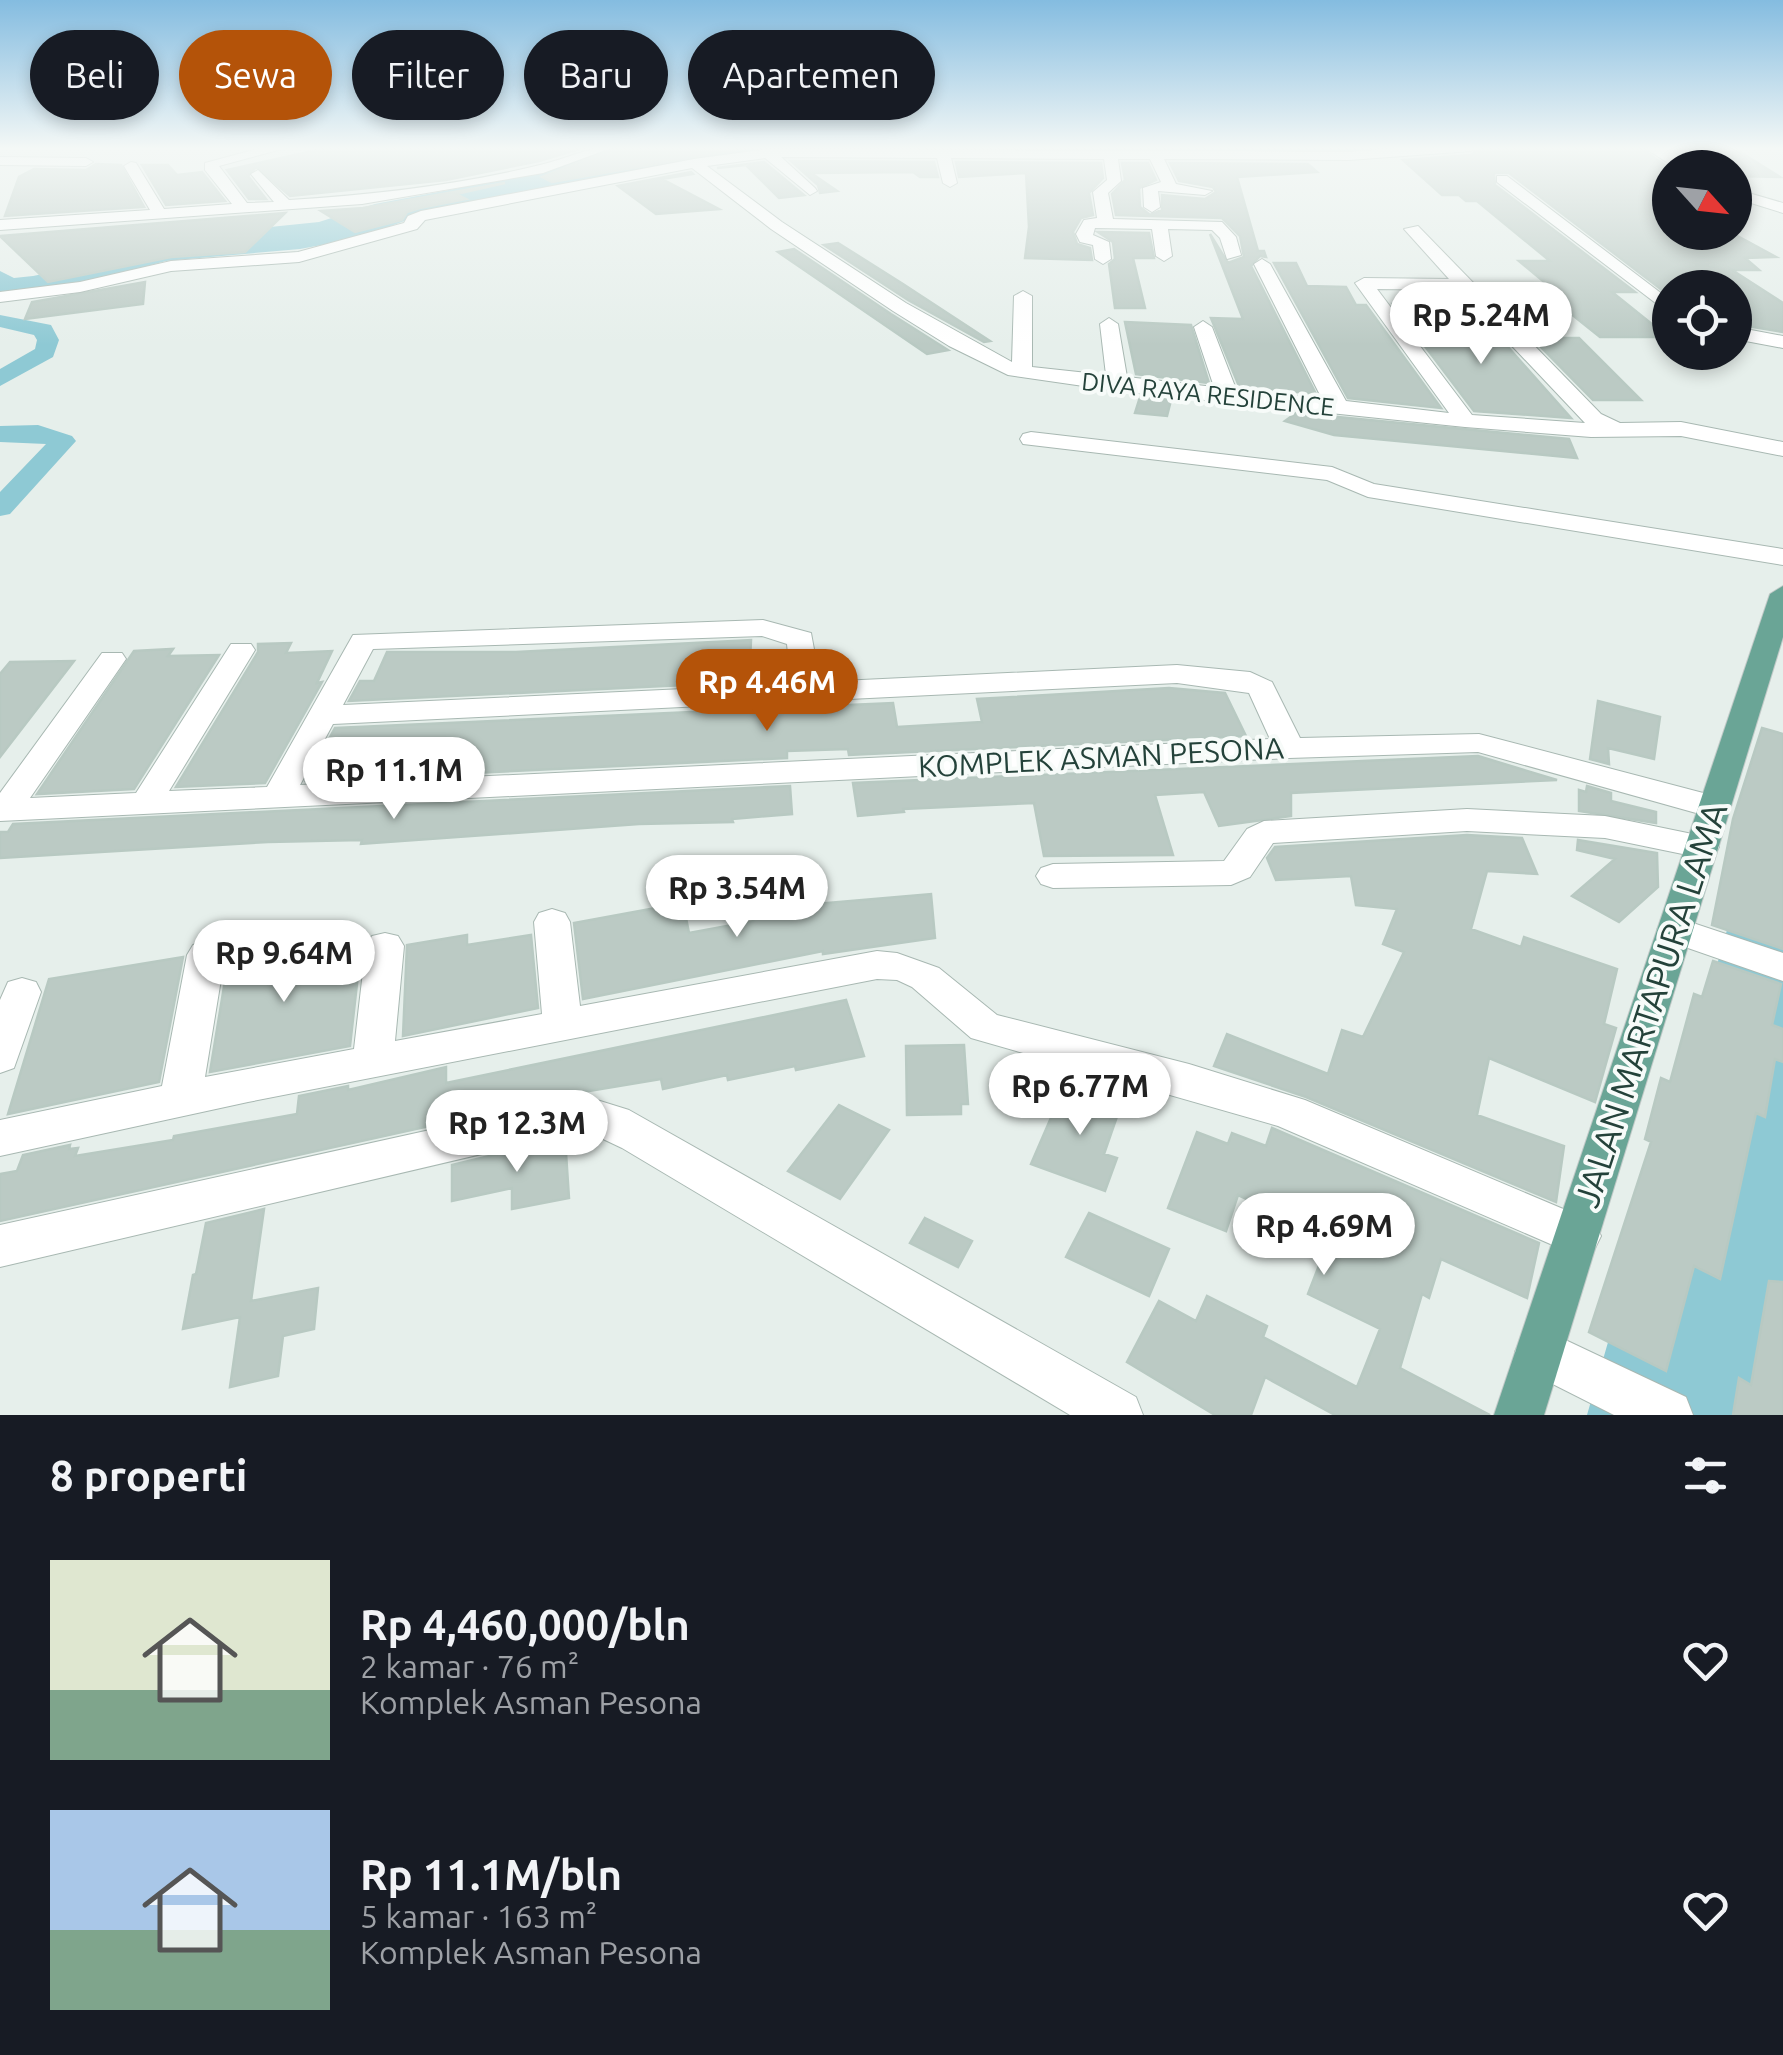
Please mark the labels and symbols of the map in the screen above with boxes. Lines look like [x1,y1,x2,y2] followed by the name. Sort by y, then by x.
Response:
[1652,150,1752,250] north arrow
[1378,282,1584,367] pin: Rp 5.24M
[1080,367,1336,421] street label: DIVA RAYA RESIDENCE
[664,649,870,734] pin: Rp 4.46M
[917,730,1285,784] street label: KOMPLEK ASMAN PESONA
[291,737,497,822] pin: Rp 11.1M
[1566,797,1734,1212] street label: JALAN MARTAPURA LAMA
[634,855,840,940] pin: Rp 3.54M
[181,920,387,1005] pin: Rp 9.64M
[977,1053,1183,1138] pin: Rp 6.77M
[414,1090,620,1175] pin: Rp 12.3M
[1221,1193,1427,1278] pin: Rp 4.69M

